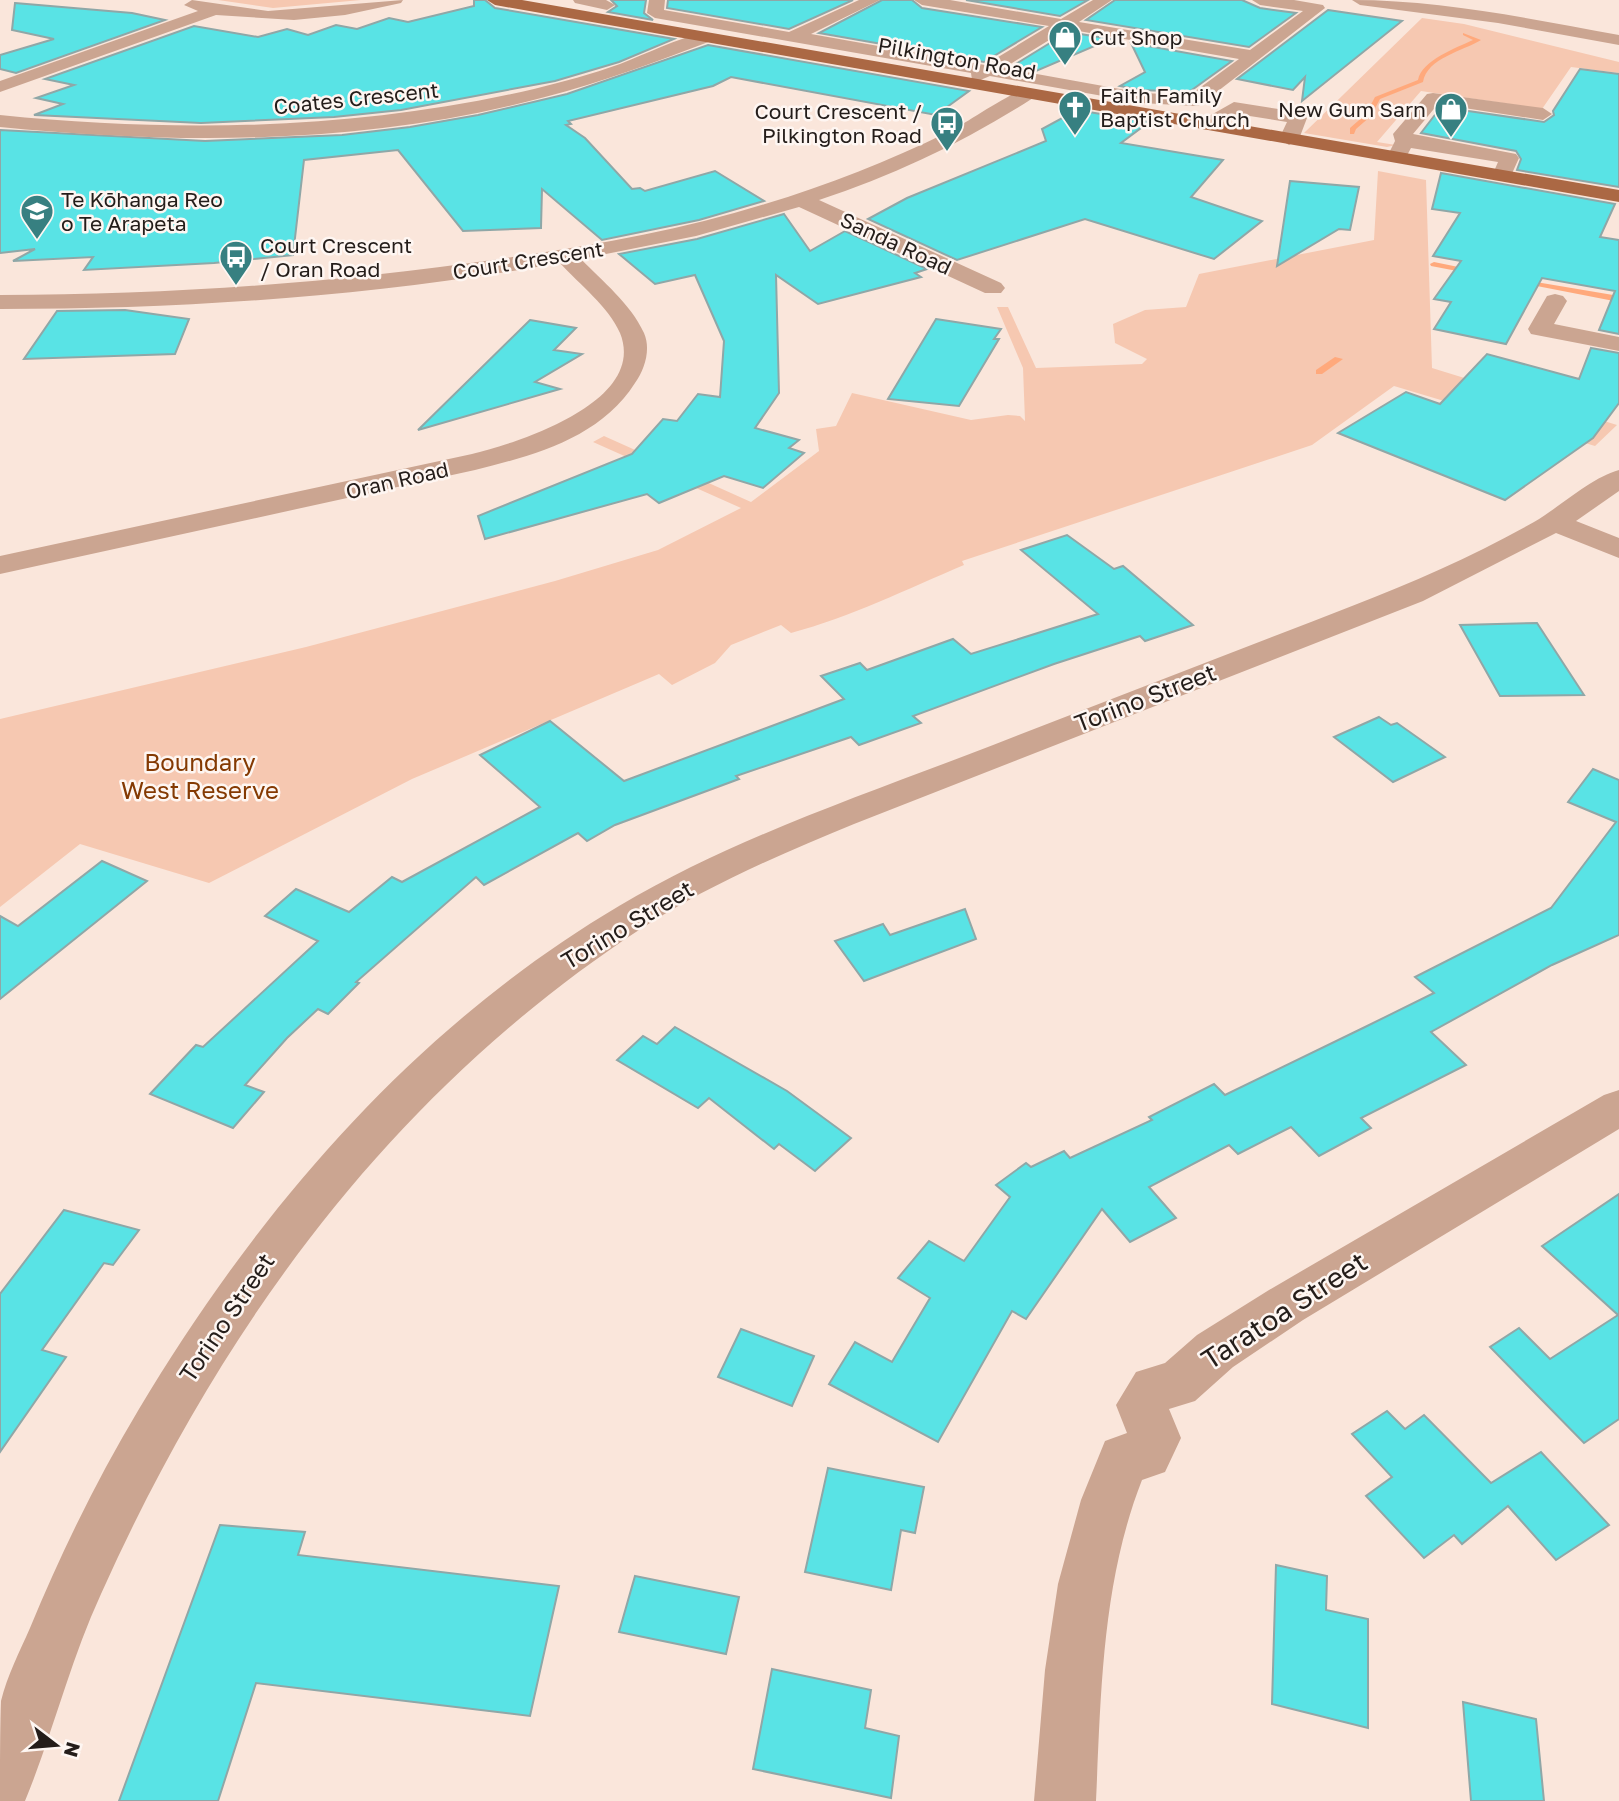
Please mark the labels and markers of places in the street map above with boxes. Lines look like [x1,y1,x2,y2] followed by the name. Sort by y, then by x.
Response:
[1046,18,1084,67] shop icon: Cut Shop
[1090,24,1183,50] place label: Cut Shop
[1100,82,1250,132] place label: Faith Family Baptist Church
[1056,88,1094,137] church icon: Faith Family Baptist Church
[1432,90,1470,139] shop icon: New Gum Sarn
[1278,96,1426,122] place label: New Gum Sarn
[755,98,922,148] place label: Court Crescent / Pilkington Road
[928,104,966,153] bus stop icon: Court Crescent / Pilkington Road
[61,186,223,236] place label: Te Kōhanga Reo o Te Arapeta
[18,192,56,241] school or university icon: Te Kōhanga Reo o Te Arapeta
[260,232,412,282] place label: Court Crescent / Oran Road
[217,238,255,287] bus stop icon: Court Crescent / Oran Road

